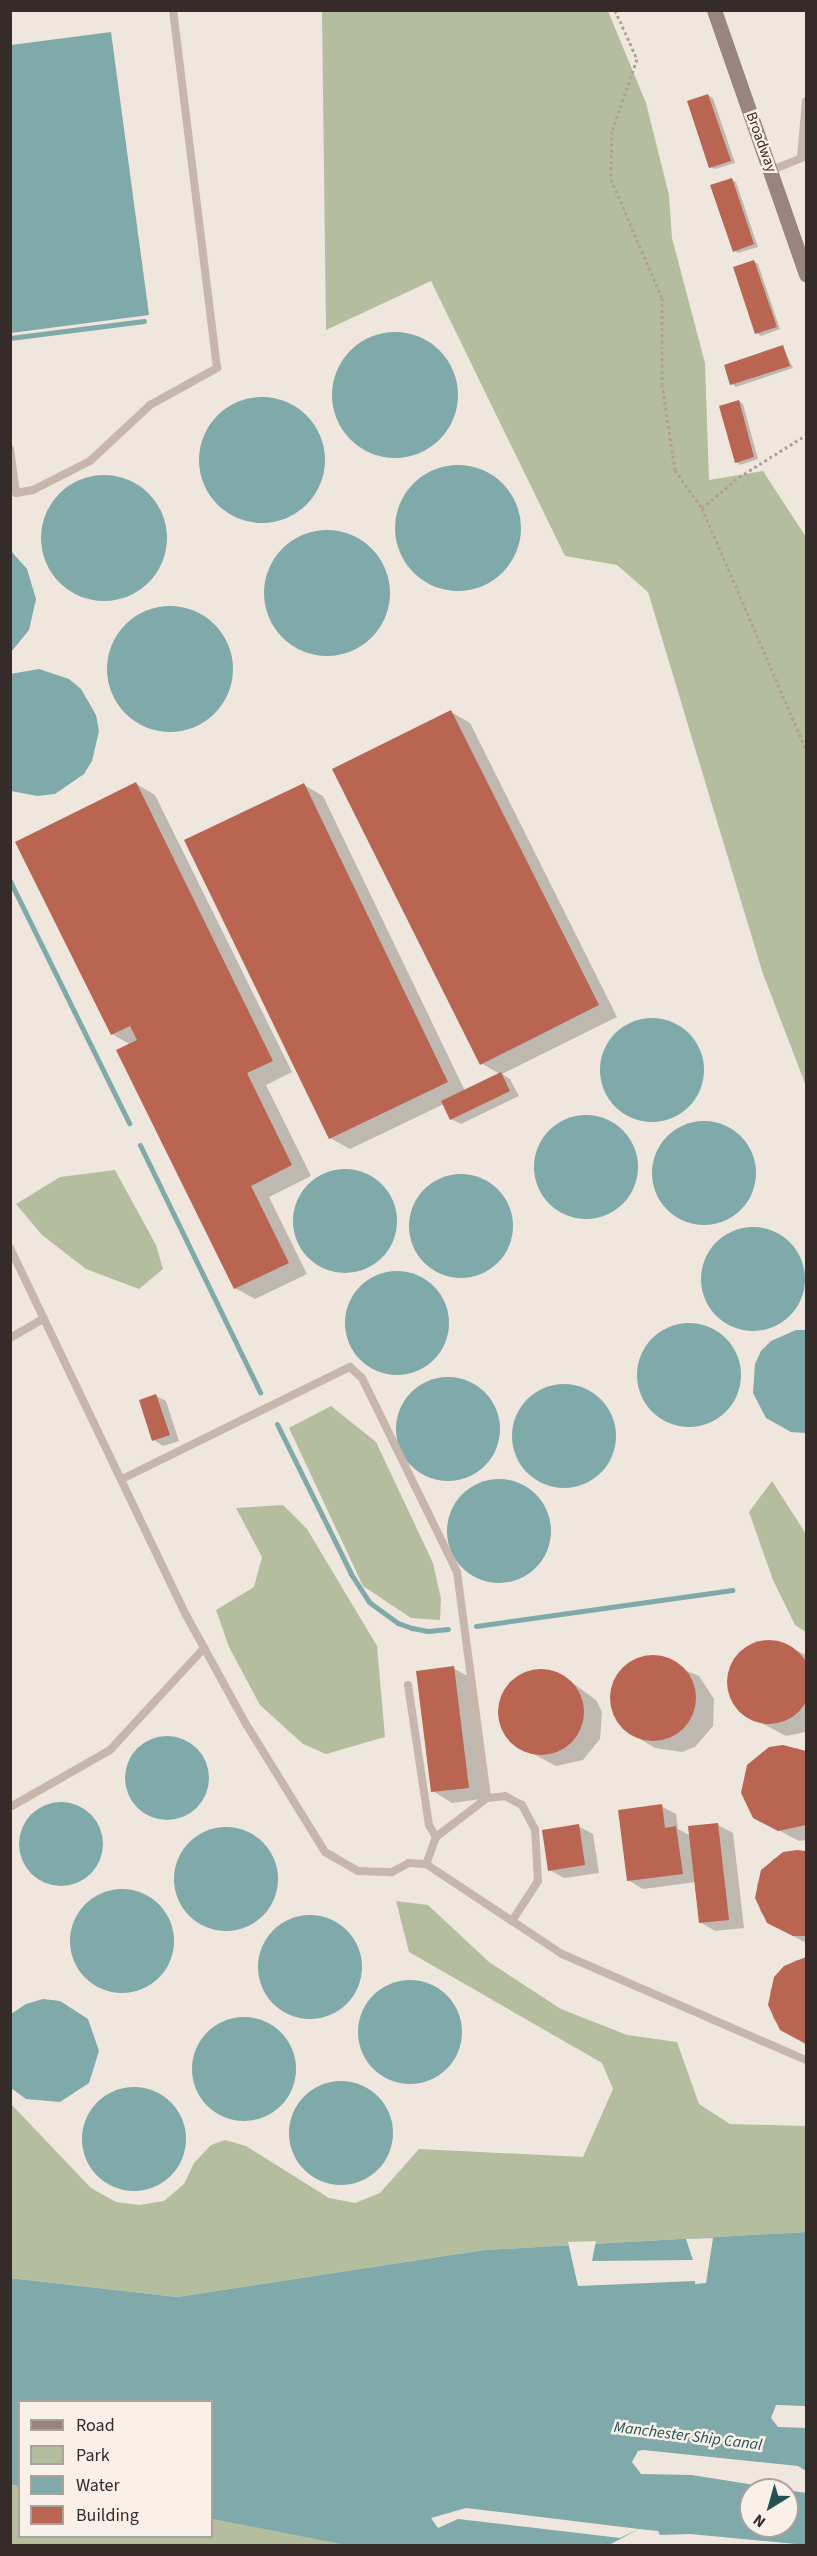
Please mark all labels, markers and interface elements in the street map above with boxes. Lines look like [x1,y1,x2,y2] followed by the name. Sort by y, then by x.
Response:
[742,109,780,175] street label: Broadway
[18,2400,213,2538] legend
[76,2413,115,2438] text: Road
[613,2417,763,2455] water label: Manchester Ship Canal
[76,2443,110,2468] text: Park
[76,2473,120,2498] text: Water
[739,2478,799,2538] north arrow
[76,2503,139,2528] text: Building
[749,2509,770,2533] text: N

